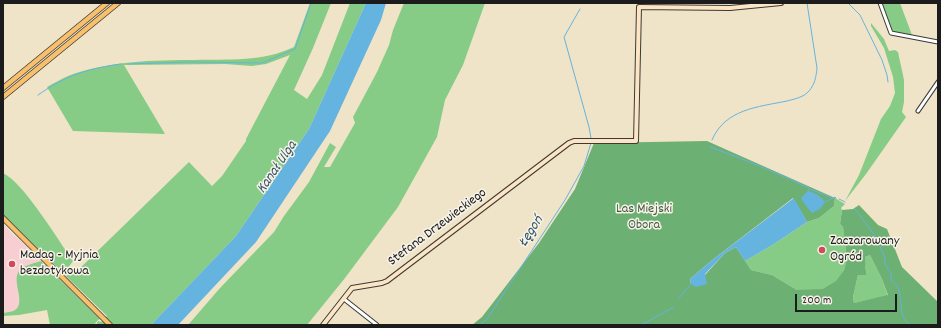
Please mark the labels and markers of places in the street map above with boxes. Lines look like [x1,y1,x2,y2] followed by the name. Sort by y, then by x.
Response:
[830,234,899,266] place label: Zaczarowany Ogród
[817,245,827,255] marker: Zaczarowany Ogród
[20,248,98,280] place label: Madag - Myjnia bezdotykowa
[7,259,17,269] marker: Madag - Myjnia bezdotykowa

